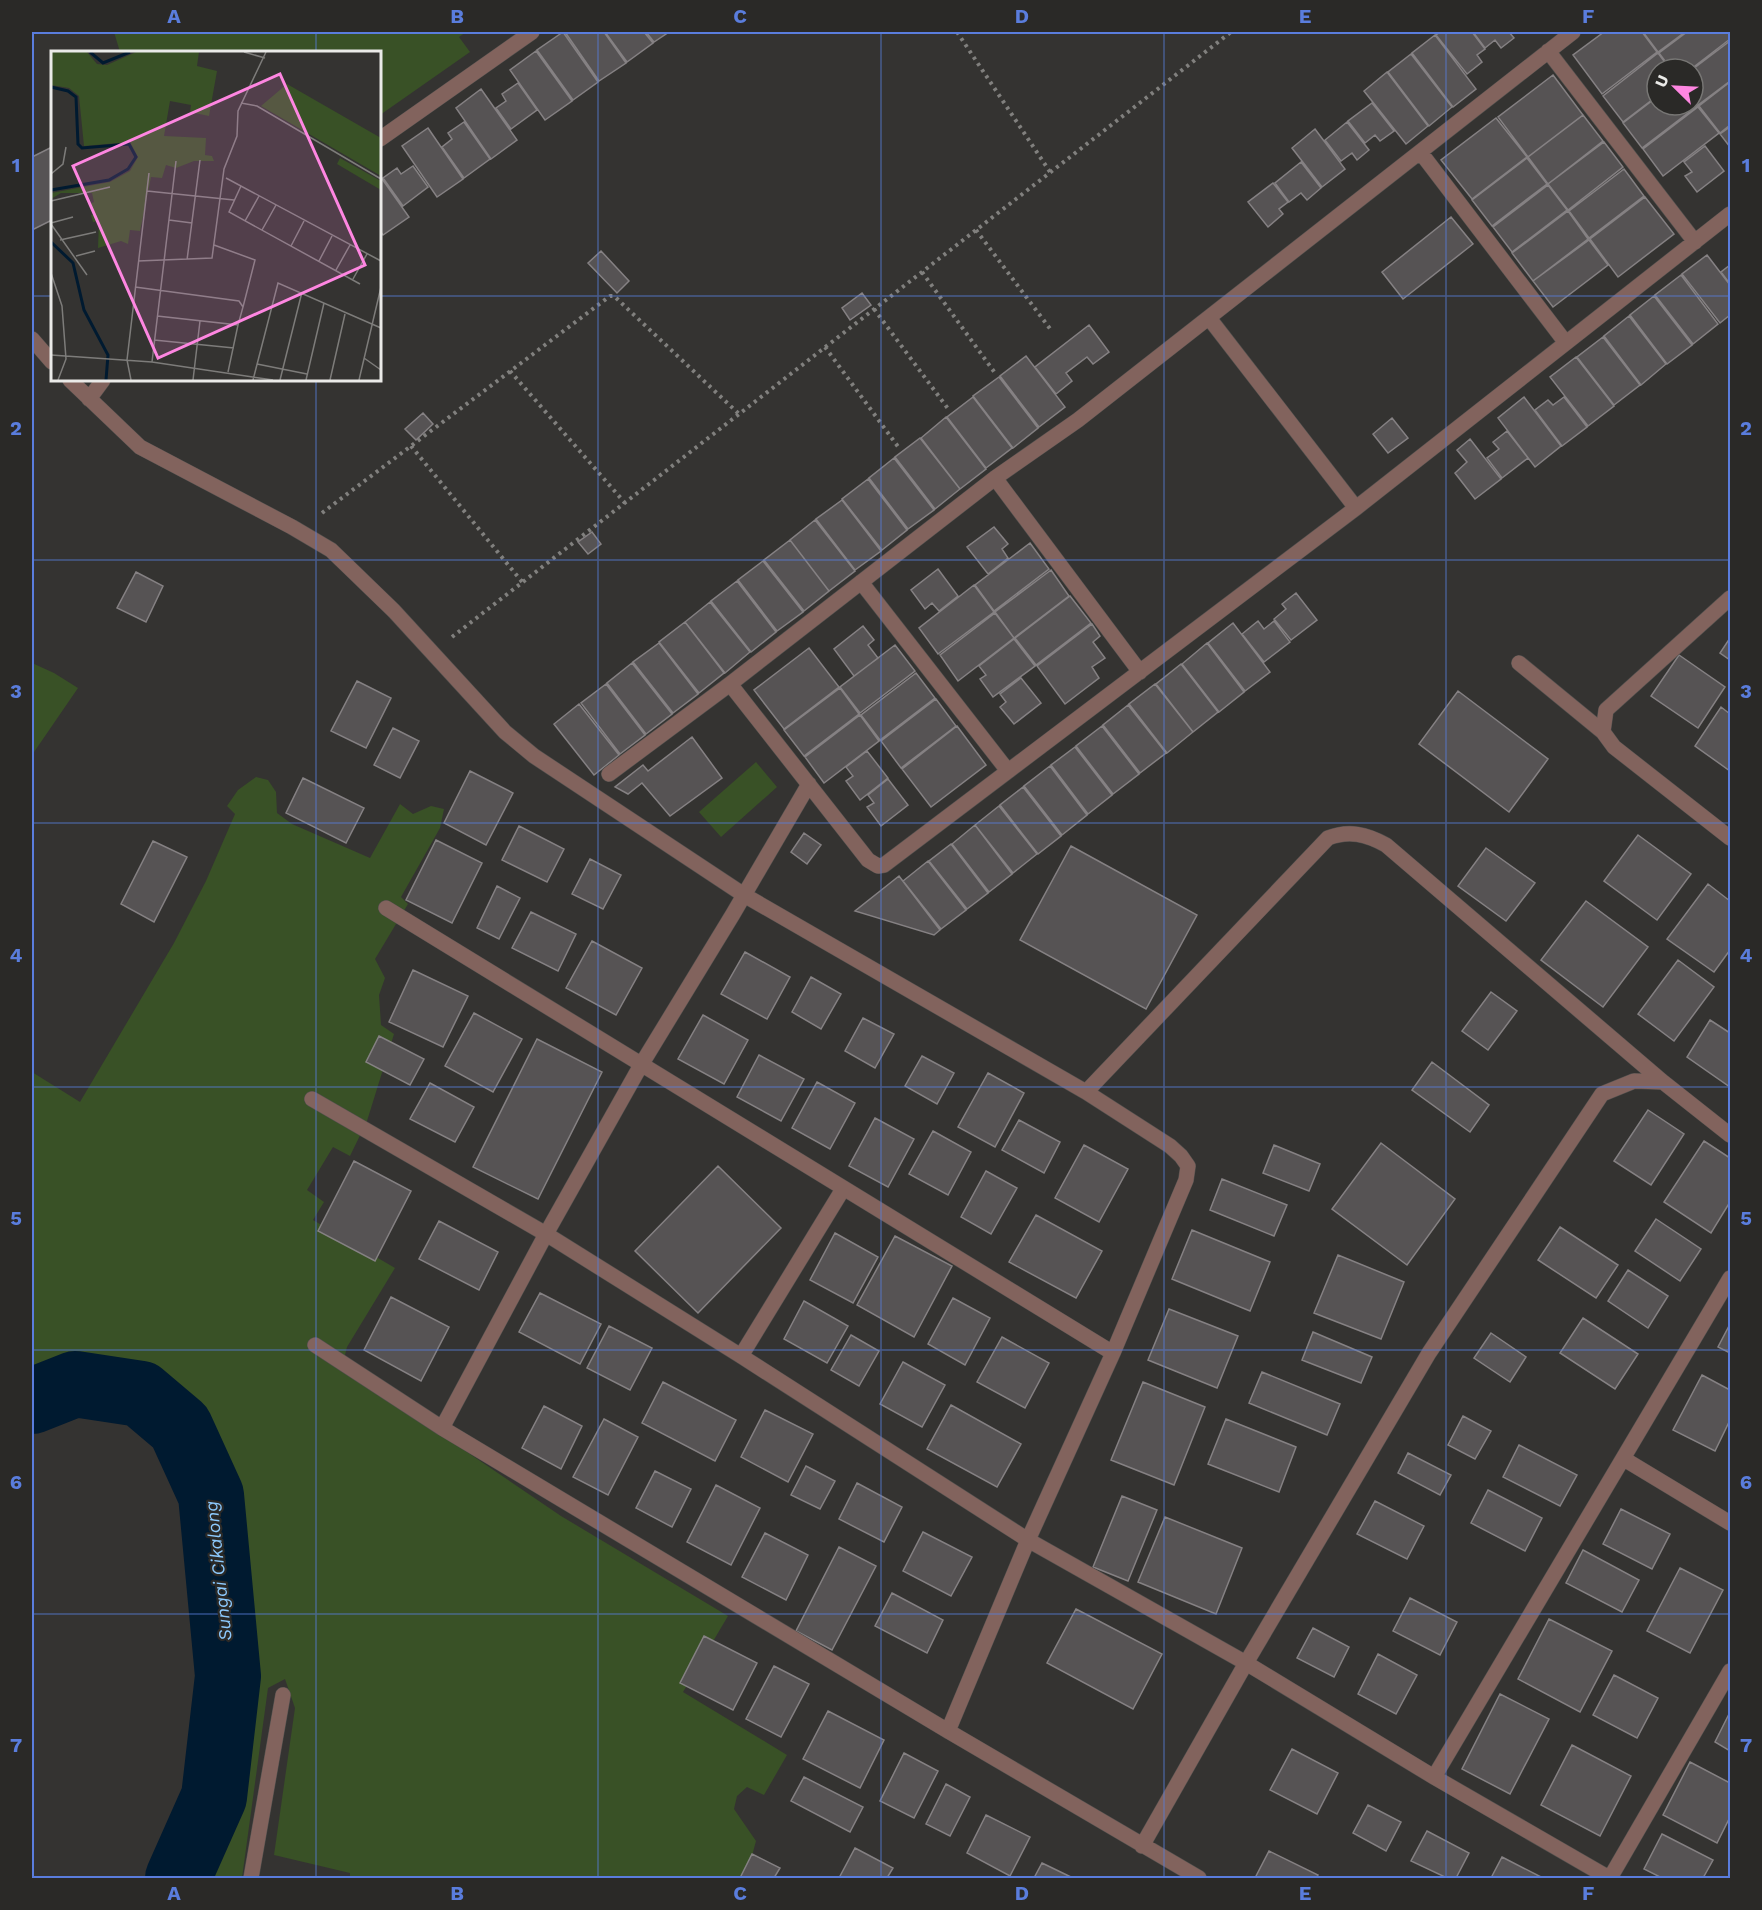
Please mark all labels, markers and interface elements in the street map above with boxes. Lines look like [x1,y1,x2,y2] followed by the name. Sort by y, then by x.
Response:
[167,4,181,28] text: A
[450,4,464,28] text: B
[733,4,747,28] text: C
[1015,4,1029,28] text: D
[1299,4,1311,28] text: E
[1582,4,1594,28] text: F
[51,51,381,381] inset map
[1645,57,1705,117] north arrow
[1651,72,1673,90] text: U
[12,153,20,177] text: 1
[1742,153,1750,177] text: 1
[10,416,22,440] text: 2
[1740,416,1752,440] text: 2
[10,679,22,703] text: 3
[1740,679,1752,703] text: 3
[10,943,23,967] text: 4
[1740,943,1753,967] text: 4
[10,1206,22,1230] text: 5
[1740,1206,1752,1230] text: 5
[10,1470,22,1494] text: 6
[1740,1470,1752,1494] text: 6
[200,1500,236,1642] water label: Sungai Cikalong
[10,1733,22,1757] text: 7
[1740,1733,1752,1757] text: 7
[167,1881,181,1905] text: A
[450,1881,464,1905] text: B
[733,1881,747,1905] text: C
[1015,1881,1029,1905] text: D
[1299,1881,1311,1905] text: E
[1582,1881,1594,1905] text: F

